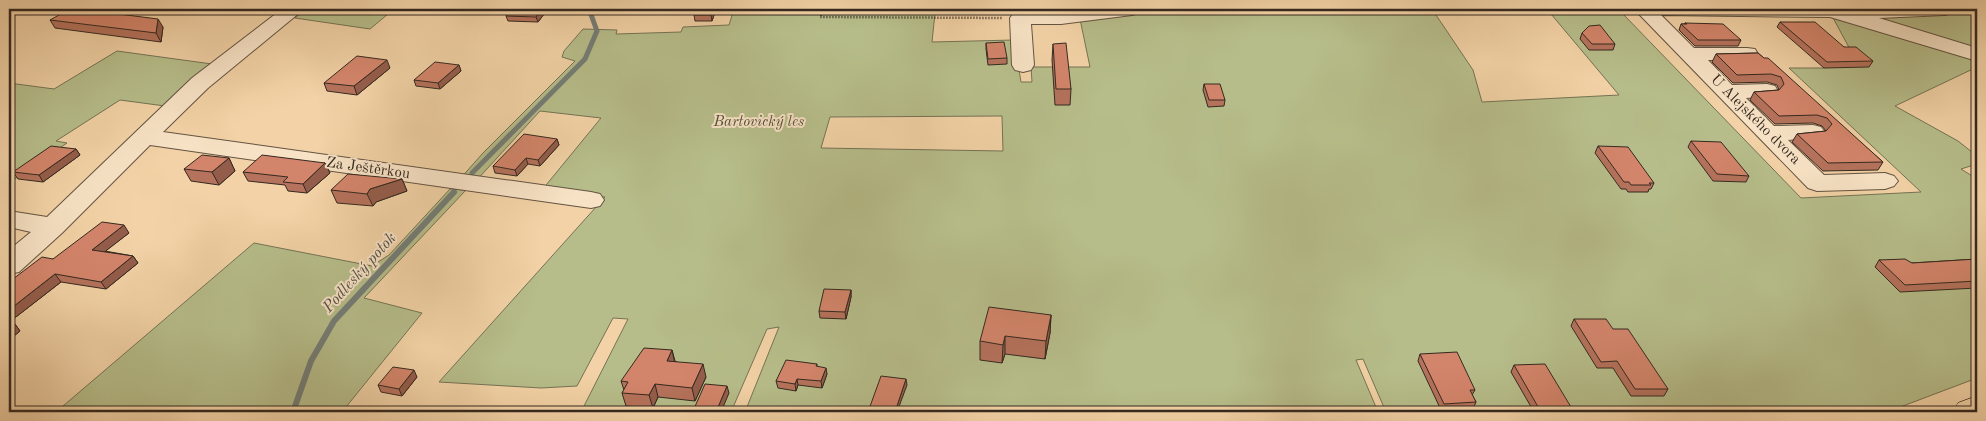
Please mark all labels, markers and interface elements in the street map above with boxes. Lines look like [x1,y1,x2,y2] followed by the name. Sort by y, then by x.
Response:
[1707,72,1803,168] street label: U Alejského dvora
[713,115,804,130] park label: Bartovický les
[325,156,411,182] street label: Za Ještěrkou
[320,230,400,317] water label: Podleský potok

